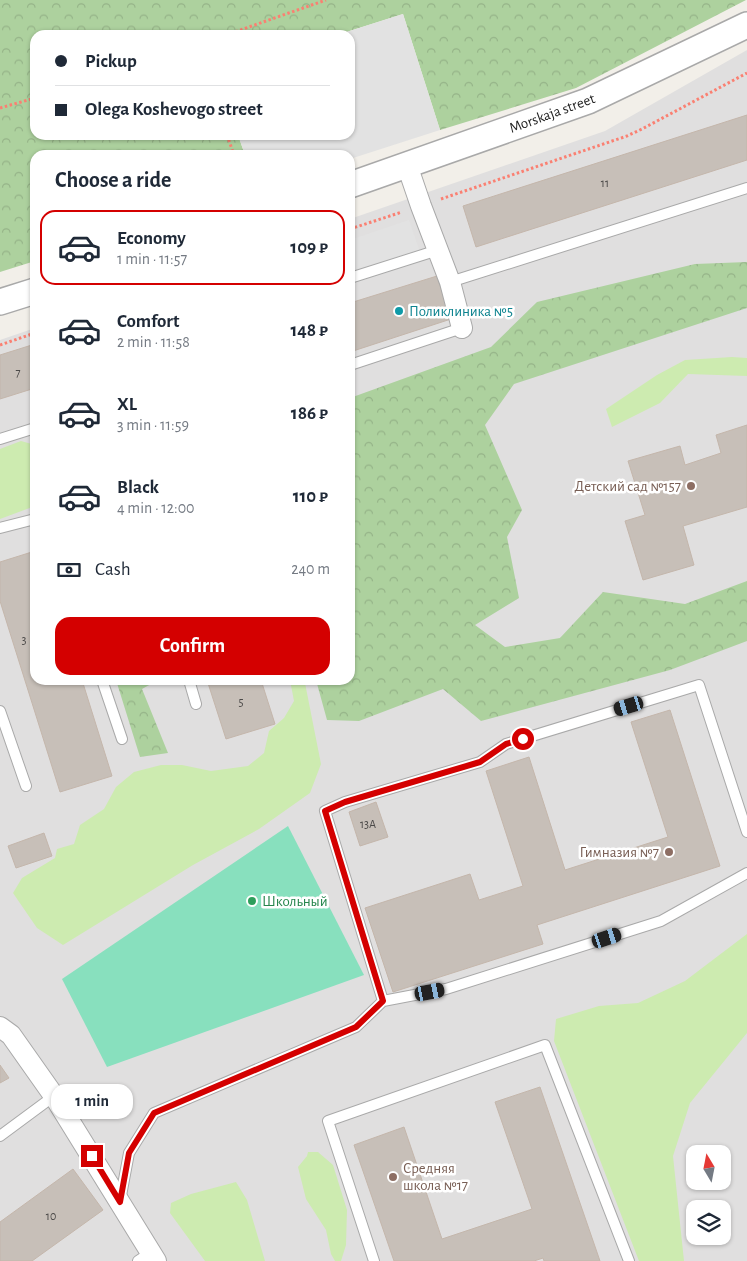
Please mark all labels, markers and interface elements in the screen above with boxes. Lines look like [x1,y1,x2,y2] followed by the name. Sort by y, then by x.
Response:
[85,52,137,71] text: Pickup
[507,91,597,136] street label: Morskaja street
[85,100,263,119] text: Olega Koshevogo street
[55,169,171,191] text: Choose a ride
[601,177,609,189] house number: 11
[57,225,102,270] icon: car
[117,229,186,248] text: Economy
[290,238,328,257] text: 109 ₽
[117,251,187,267] text: 1 min · 11:57
[409,304,513,319] place label: Поликлиника №5
[393,305,405,317] marker: Поликлиника №5
[57,308,102,353] icon: car
[117,312,179,331] text: Comfort
[290,321,328,340] text: 148 ₽
[117,334,190,350] text: 2 min · 11:58
[15,366,21,378] house number: 7
[57,391,102,436] icon: car
[117,395,137,414] text: XL
[291,404,328,423] text: 186 ₽
[117,417,189,433] text: 3 min · 11:59
[57,474,102,519] icon: car
[117,478,159,497] text: Black
[574,479,681,494] place label: Детский сад №157
[685,480,697,492] marker: Детский сад №157
[293,487,328,506] text: 110 ₽
[117,500,195,516] text: 4 min · 12:00
[55,556,83,584] icon: cash
[95,560,131,579] text: Cash
[291,561,330,577] text: 240 m
[55,617,330,675] button: Confirm
[22,634,27,646] house number: 3
[612,694,645,718] car
[238,696,244,708] house number: 5
[512,728,534,750] route start
[360,818,376,830] house number: 13А
[580,845,659,860] place label: Гимназия №7
[663,846,675,858] marker: Гимназия №7
[262,894,328,909] place label: Школьный
[246,895,258,907] marker: Школьный
[590,926,623,950] car
[413,982,446,1002] car
[51,1084,133,1118] callout: 1 min
[75,1093,109,1109] text: 1 min
[81,1145,103,1167] route end
[686,1145,731,1190] north arrow
[686,1145,731,1245] map controls
[403,1161,468,1193] place label: Средняя школа №17
[387,1171,399,1183] marker: Средняя школа №17
[686,1200,731,1245] button: layers
[46,1210,56,1222] house number: 10

